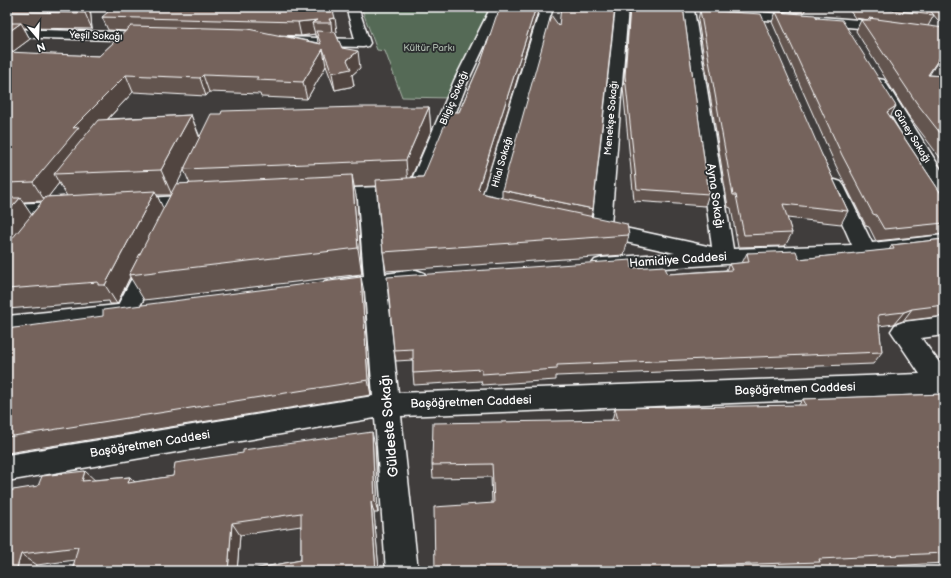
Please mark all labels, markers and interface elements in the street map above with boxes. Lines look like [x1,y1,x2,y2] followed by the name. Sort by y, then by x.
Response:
[18,18,58,58] north arrow
[68,29,123,43] street label: Yeşil Sokağı
[35,39,47,54] text: N
[403,42,455,54] park label: Kültür Parkı
[437,69,471,127] street label: Bilgiç Sokağı
[602,80,620,156] street label: Menekşe Sokağı
[891,107,933,165] street label: Güney Sokağı
[489,135,515,189] street label: Hilal Sokağı
[703,163,727,230] street label: Ayna Sokağı
[629,249,728,271] street label: Hamidiye Caddesi
[376,374,402,478] street label: Güldeste Sokağı
[734,379,856,399] street label: Başöğretmen Caddesi
[410,392,532,412] street label: Başöğretmen Caddesi
[89,427,211,461] street label: Başöğretmen Caddesi

